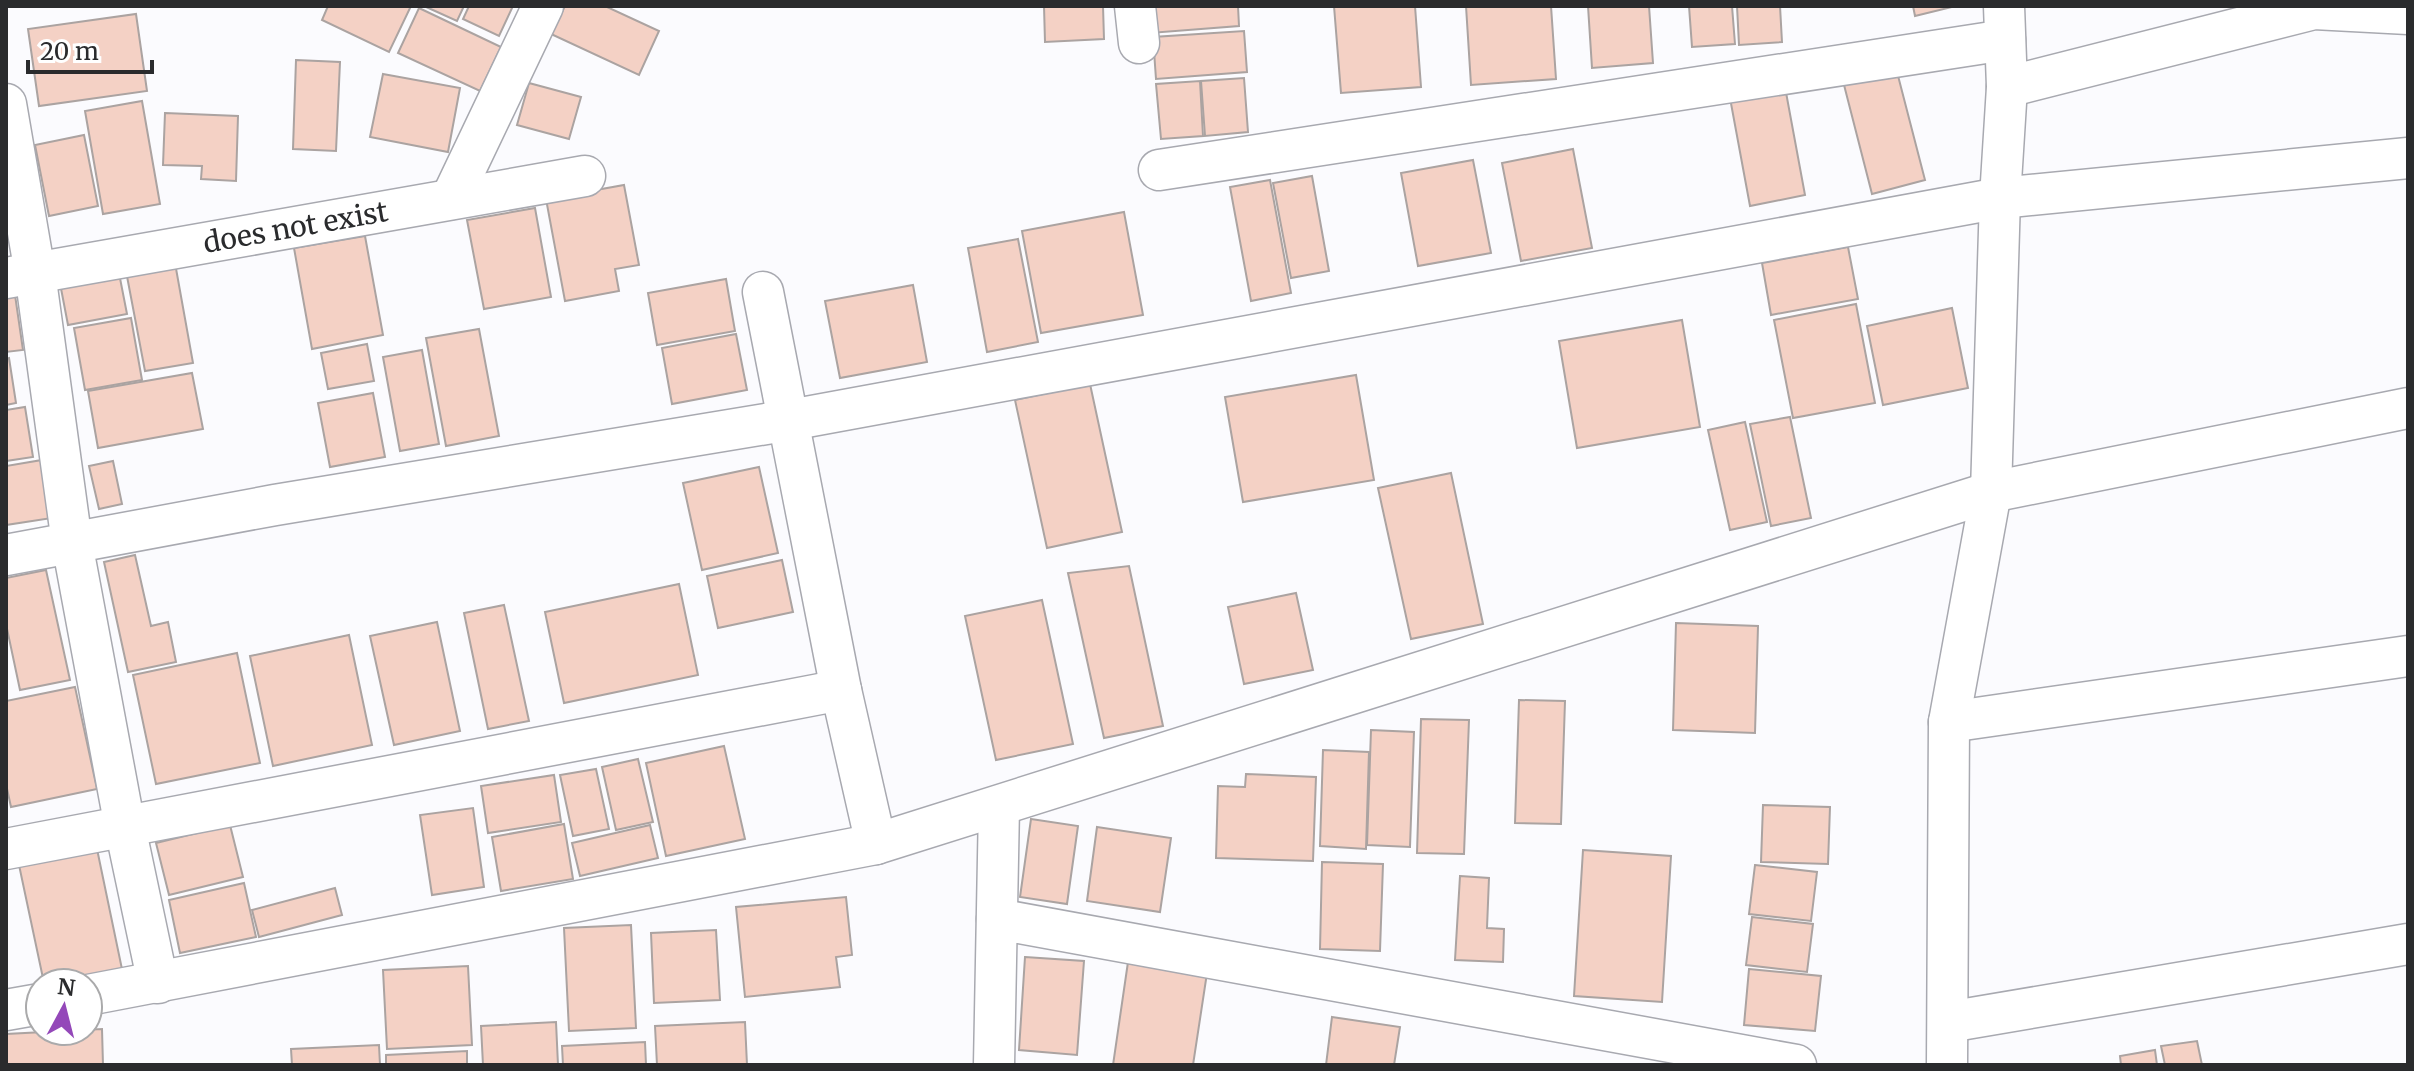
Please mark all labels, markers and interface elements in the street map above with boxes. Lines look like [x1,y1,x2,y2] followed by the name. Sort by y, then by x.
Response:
[28,24,152,74] scale bar
[40,36,99,67] text: 20 m
[200,193,391,261] street label: does not exist
[24,967,104,1047] north arrow
[56,972,77,1002] text: N

